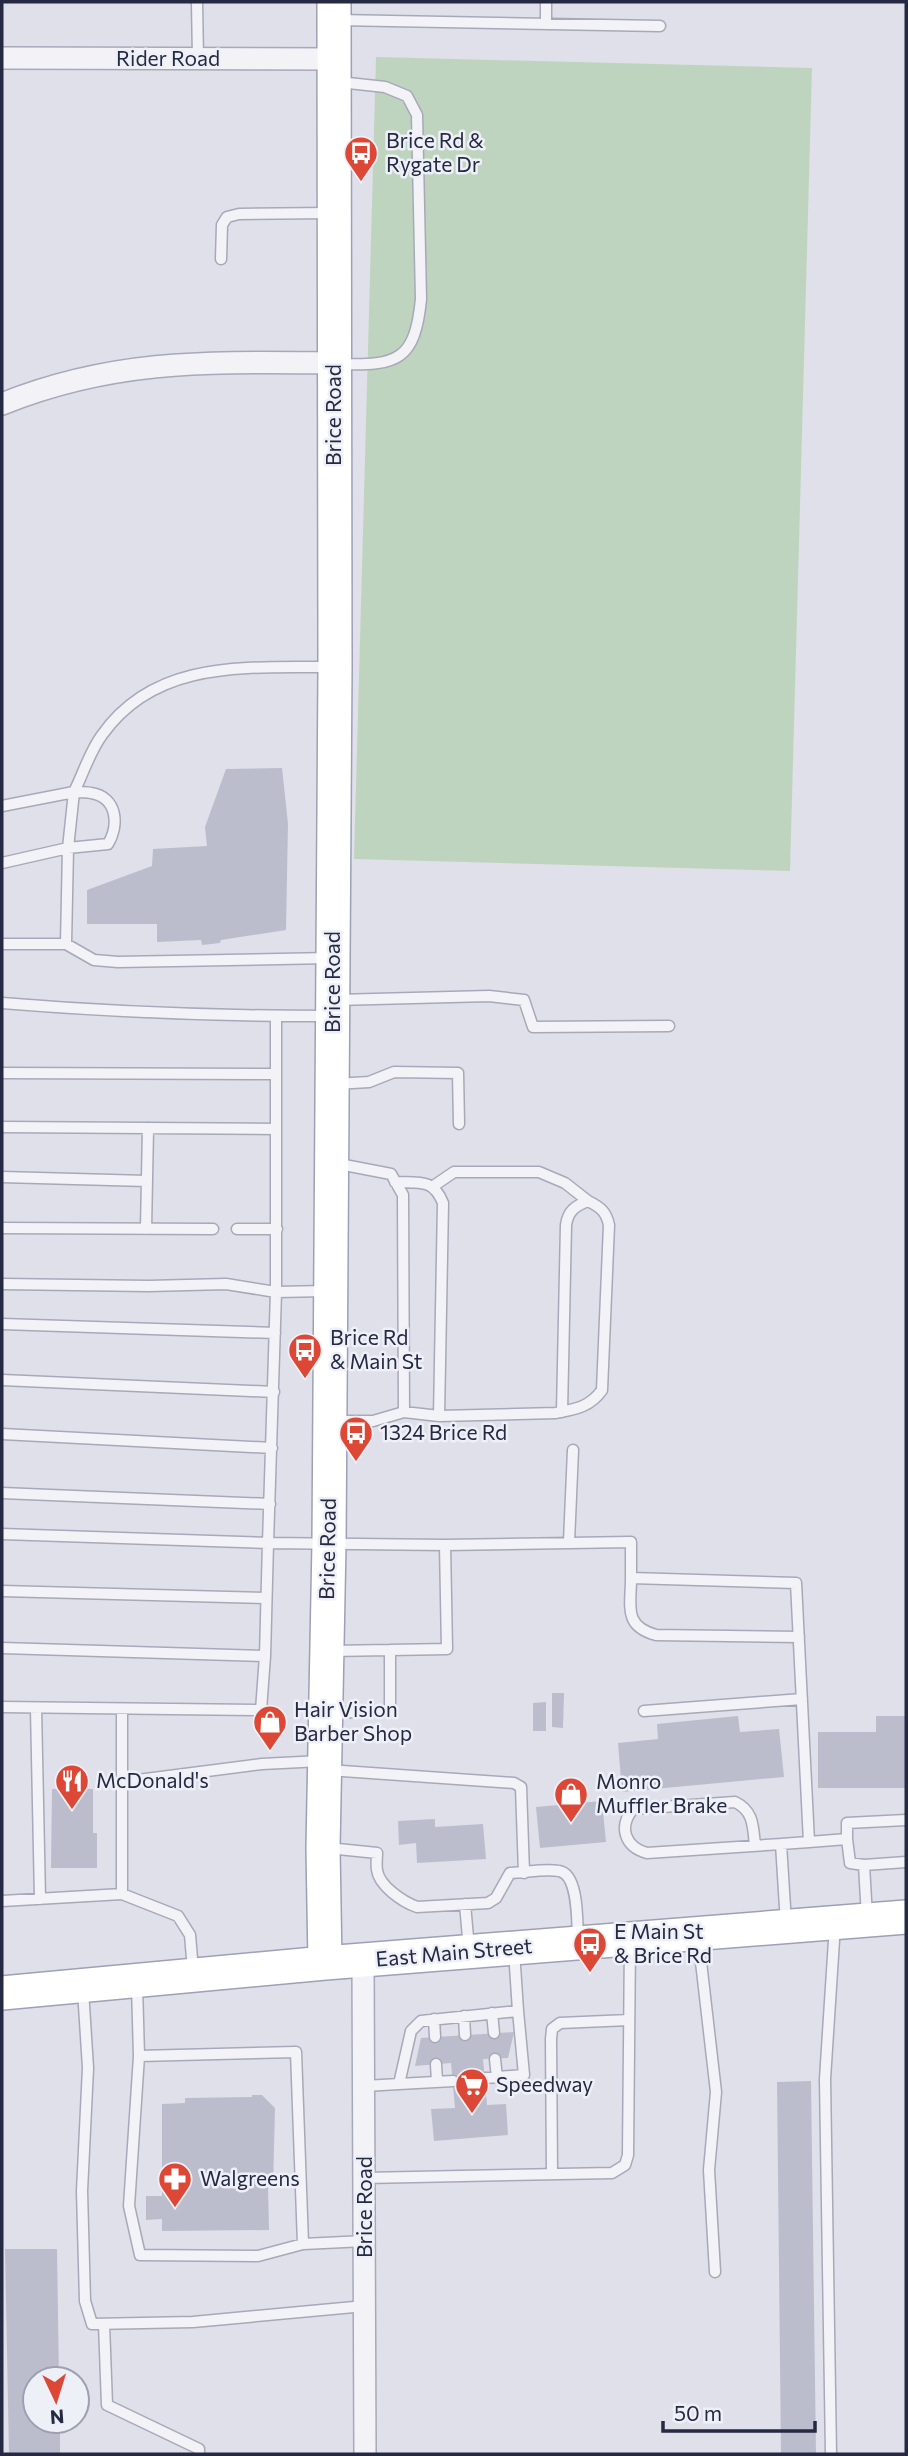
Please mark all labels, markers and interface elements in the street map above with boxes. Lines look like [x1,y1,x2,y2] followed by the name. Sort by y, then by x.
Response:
[116,45,220,70] street label: Rider Road
[386,127,484,176] place label: Brice Rd & Rygate Dr
[342,134,380,183] bus stop icon: Brice Rd & Rygate Dr
[320,364,345,466] street label: Brice Road
[319,931,344,1033] street label: Brice Road
[330,1324,422,1373] place label: Brice Rd & Main St
[286,1331,324,1380] bus stop icon: Brice Rd & Main St
[337,1414,375,1463] bus stop icon: 1324 Brice Rd
[380,1419,507,1444] place label: 1324 Brice Rd
[313,1498,340,1600] street label: Brice Road
[294,1696,412,1745] place label: Hair Vision Barber Shop
[251,1703,289,1752] shop icon: Hair Vision Barber Shop
[53,1762,91,1811] restaurant icon: McDonald's
[96,1767,209,1792] place label: McDonald's
[596,1768,727,1817] place label: Monro Muffler Brake
[552,1775,590,1824] shop icon: Monro Muffler Brake
[614,1918,712,1967] place label: E Main St & Brice Rd
[571,1925,609,1974] bus stop icon: E Main St & Brice Rd
[374,1932,533,1971] street label: East Main Street
[453,2066,491,2115] supermarket icon: Speedway
[496,2071,593,2096] place label: Speedway
[351,2156,376,2258] street label: Brice Road
[156,2160,194,2209] pharmacy icon: Walgreens
[200,2165,300,2190] place label: Walgreens
[21,2365,91,2435] north arrow
[663,2390,815,2434] scale bar
[674,2400,722,2425] text: 50 m
[49,2405,65,2429] text: N

